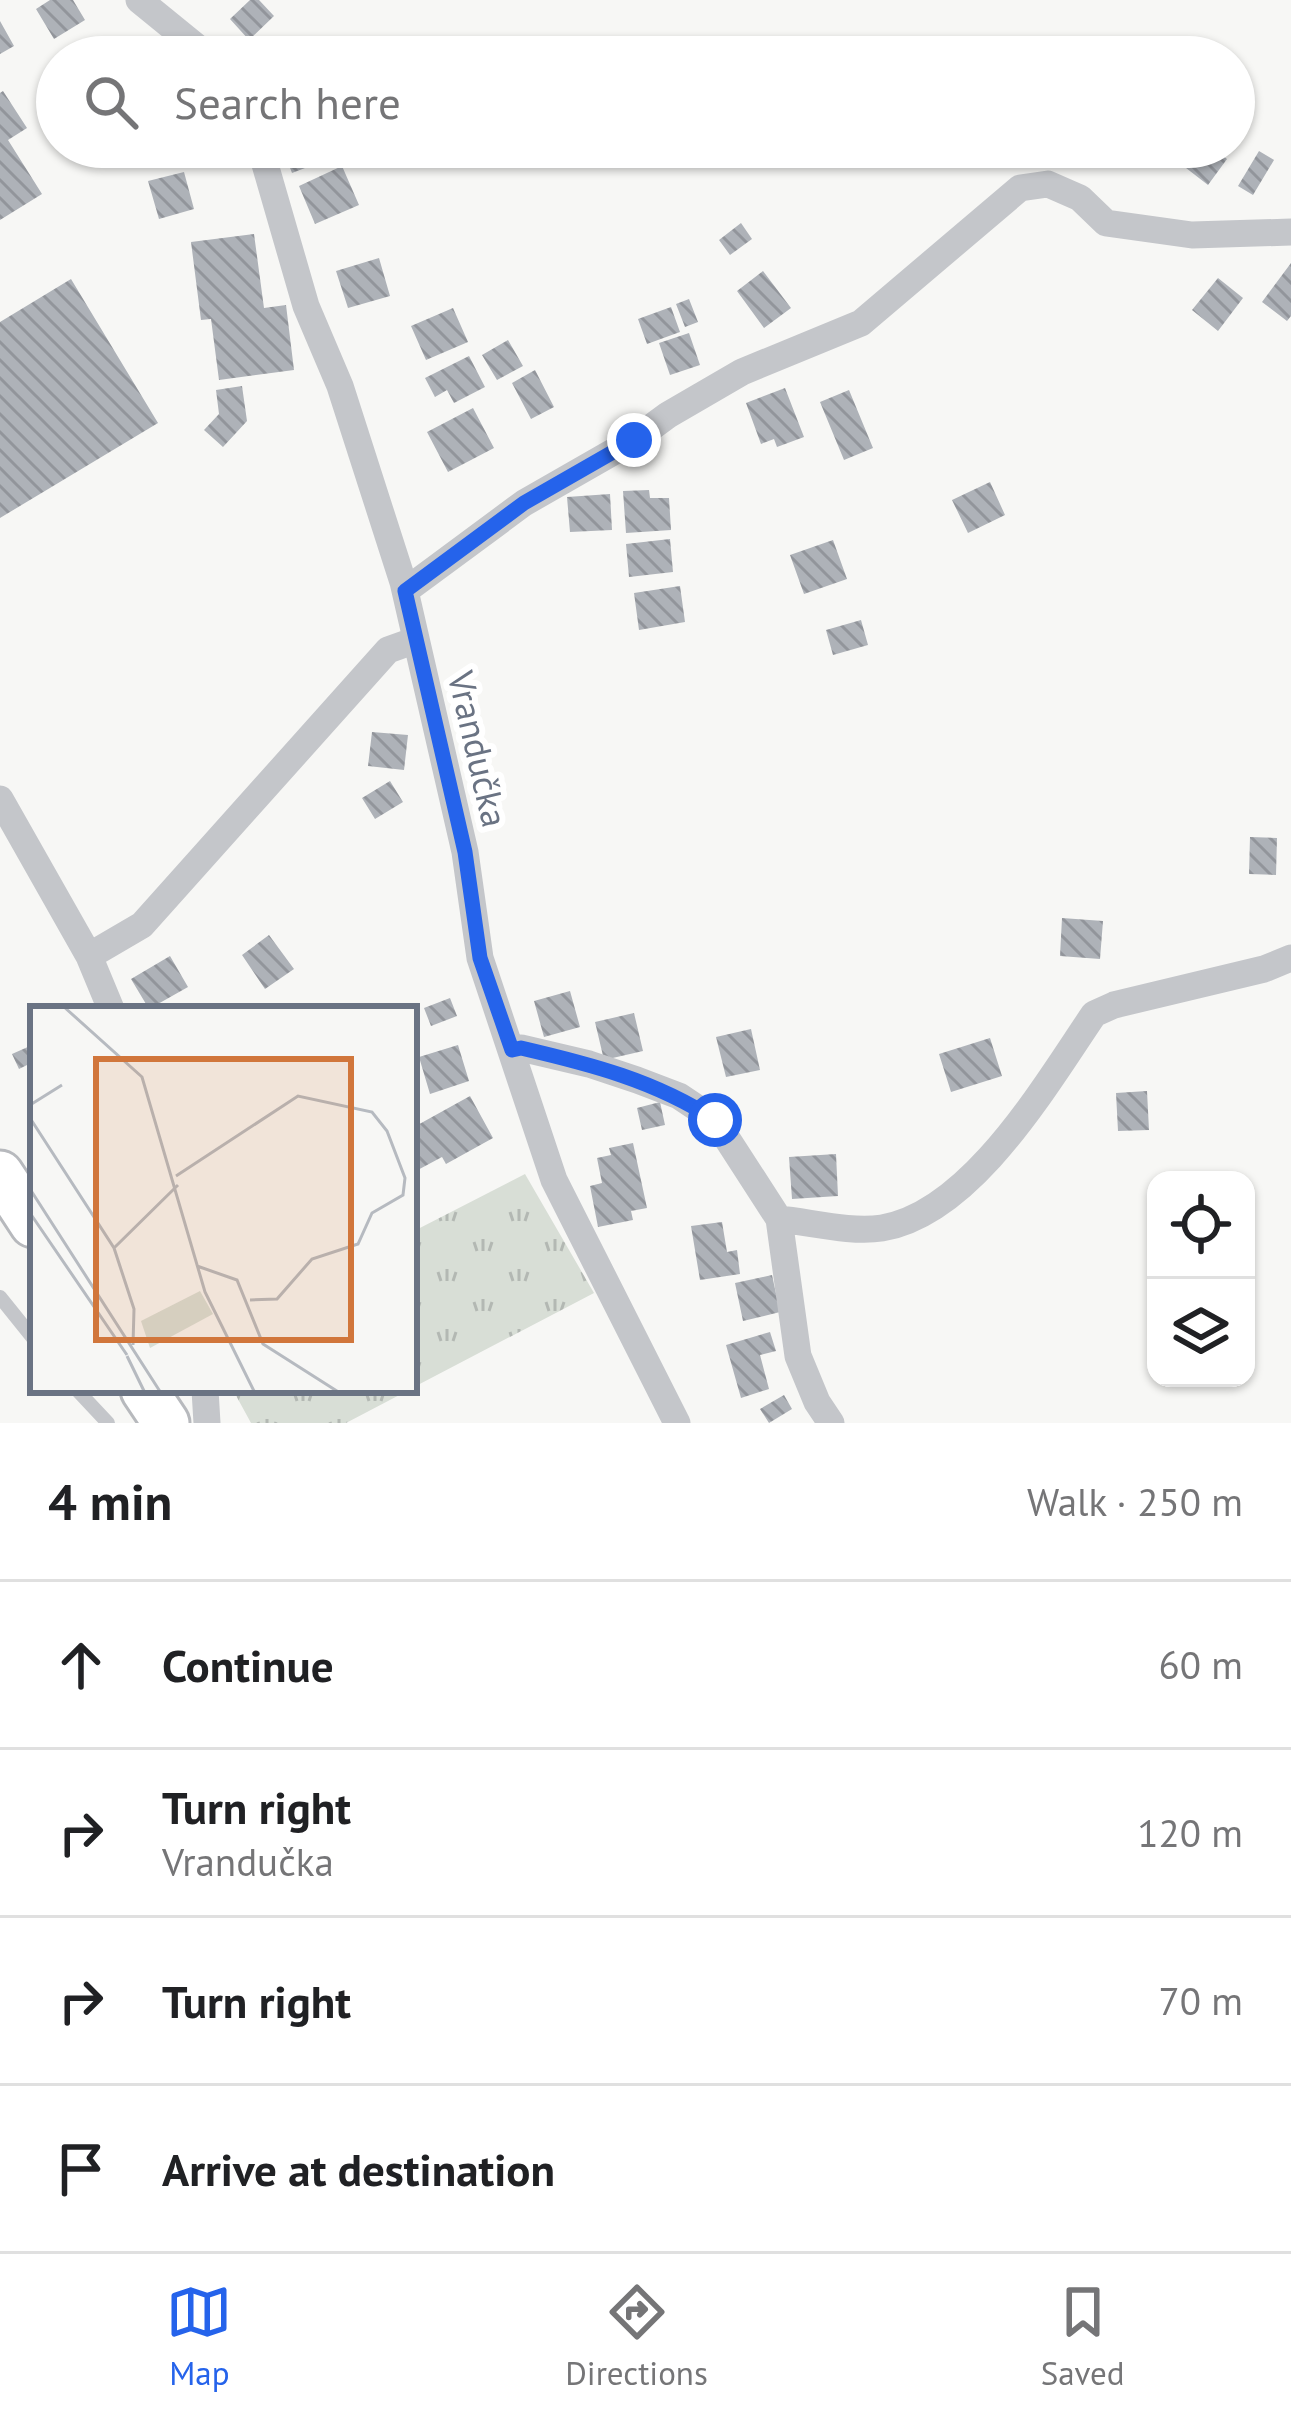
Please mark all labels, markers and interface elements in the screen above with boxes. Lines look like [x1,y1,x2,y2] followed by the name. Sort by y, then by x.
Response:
[36,36,1255,168] search box
[78,69,144,135] icon: search
[174,73,401,131] text: Search here
[607,413,661,467] route end
[438,665,519,831] street label: Vrandučka
[30,1006,417,1393] inset map
[688,1093,742,1147] route start
[1147,1171,1255,1387] map controls
[1147,1171,1255,1279] button: locate
[1147,1279,1255,1387] button: layers
[48,1468,172,1534] text: 4 min
[1027,1476,1243,1527] text: Walk · 250 m
[48,1632,114,1698] icon: ahead
[162,1636,334,1694] text: Continue
[1158,1639,1243,1690] text: 60 m
[162,1778,351,1836] text: Turn right
[48,1800,114,1866] icon: right
[1137,1807,1243,1858] text: 120 m
[162,1836,334,1887] text: Vrandučka
[48,1968,114,2034] icon: right
[162,1972,351,2030] text: Turn right
[1158,1975,1243,2026] text: 70 m
[48,2136,114,2202] icon: arrive
[162,2140,555,2198] text: Arrive at destination
[166,2279,232,2394] tab: Map
[565,2279,708,2394] tab: Directions
[1041,2279,1125,2394] tab: Saved

